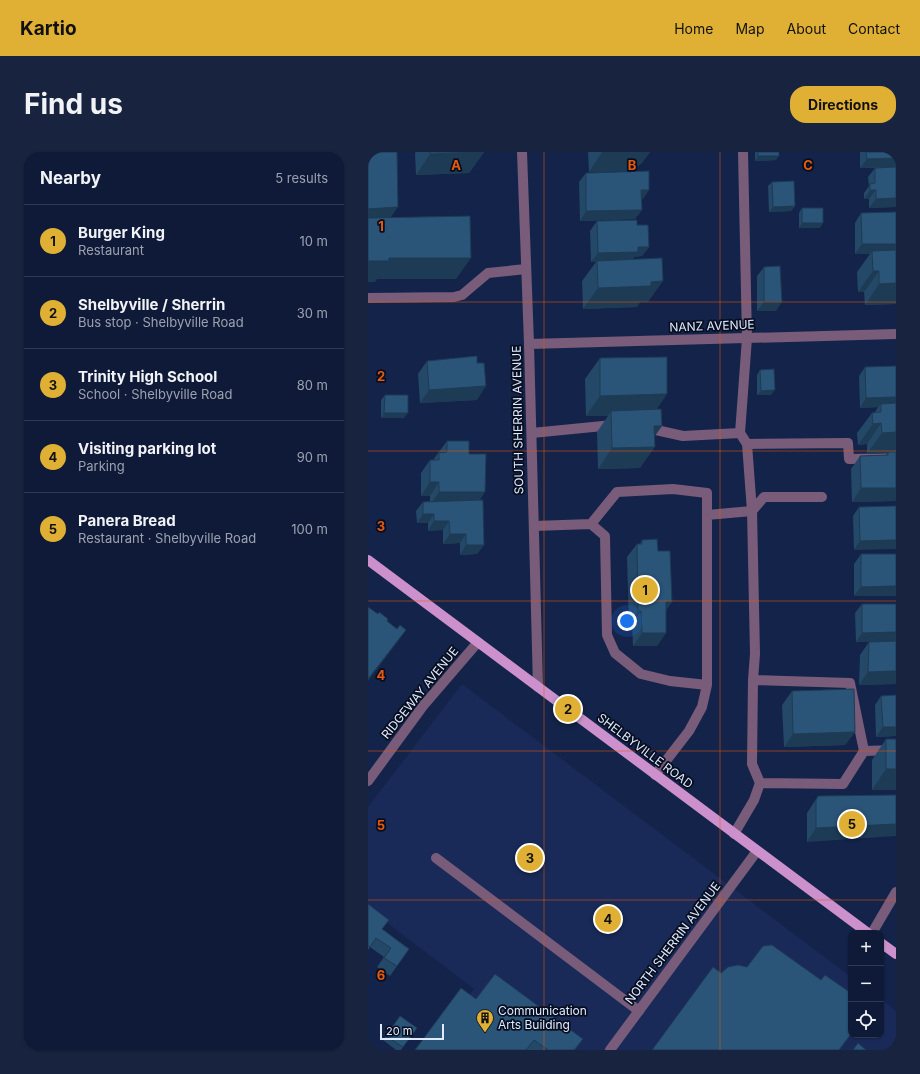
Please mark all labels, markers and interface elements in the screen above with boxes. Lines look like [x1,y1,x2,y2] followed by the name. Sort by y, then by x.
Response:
[20,17,77,40] text: Kartio
[674,20,713,37] text: Home
[735,20,765,37] text: Map
[787,20,826,37] text: About
[848,20,900,37] text: Contact
[790,86,896,123] button: Directions
[24,87,123,121] text: Find us
[451,157,461,173] text: A
[628,157,637,173] text: B
[803,157,813,173] text: C
[40,168,101,188] text: Nearby
[275,170,328,186] text: 5 results
[378,218,384,234] text: 1
[78,223,165,242] text: Burger King
[50,233,56,249] text: 1
[299,233,328,249] text: 10 m
[78,242,144,258] text: Restaurant
[78,295,225,314] text: Shelbyville / Sherrin
[49,305,57,321] text: 2
[297,305,328,321] text: 30 m
[78,314,244,330] text: Bus stop · Shelbyville Road
[669,317,755,334] street label: NANZ AVENUE
[509,345,526,495] street label: SOUTH SHERRIN AVENUE
[78,367,217,386] text: Trinity High School
[377,368,385,384] text: 2
[49,377,57,393] text: 3
[297,377,328,393] text: 80 m
[78,386,232,402] text: School · Shelbyville Road
[78,439,216,458] text: Visiting parking lot
[49,449,57,465] text: 4
[297,449,328,465] text: 90 m
[78,458,125,474] text: Parking
[78,511,176,530] text: Panera Bread
[377,518,385,534] text: 3
[49,521,57,537] text: 5
[291,521,328,537] text: 100 m
[78,530,256,546] text: Restaurant · Shelbyville Road
[632,575,658,605] pin: 1
[617,611,637,631] your location
[378,644,461,742] street label: RIDGEWAY AVENUE
[377,667,386,683] text: 4
[555,694,581,724] pin: 2
[595,710,696,791] street label: SHELBYVILLE ROAD
[839,809,865,839] pin: 5
[377,817,385,833] text: 5
[517,843,543,873] pin: 3
[622,879,723,1007] street label: NORTH SHERRIN AVENUE
[595,904,621,934] pin: 4
[848,930,884,1038] map controls
[848,930,884,966] button: +
[848,966,884,1002] button: −
[377,967,385,983] text: 6
[848,1002,884,1038] button: locate
[498,1003,587,1032] place label: Communication Arts Building
[475,1008,495,1033] building icon: Communication Arts Building
[380,1022,444,1041] scale bar
[386,1024,412,1038] text: 20 m

